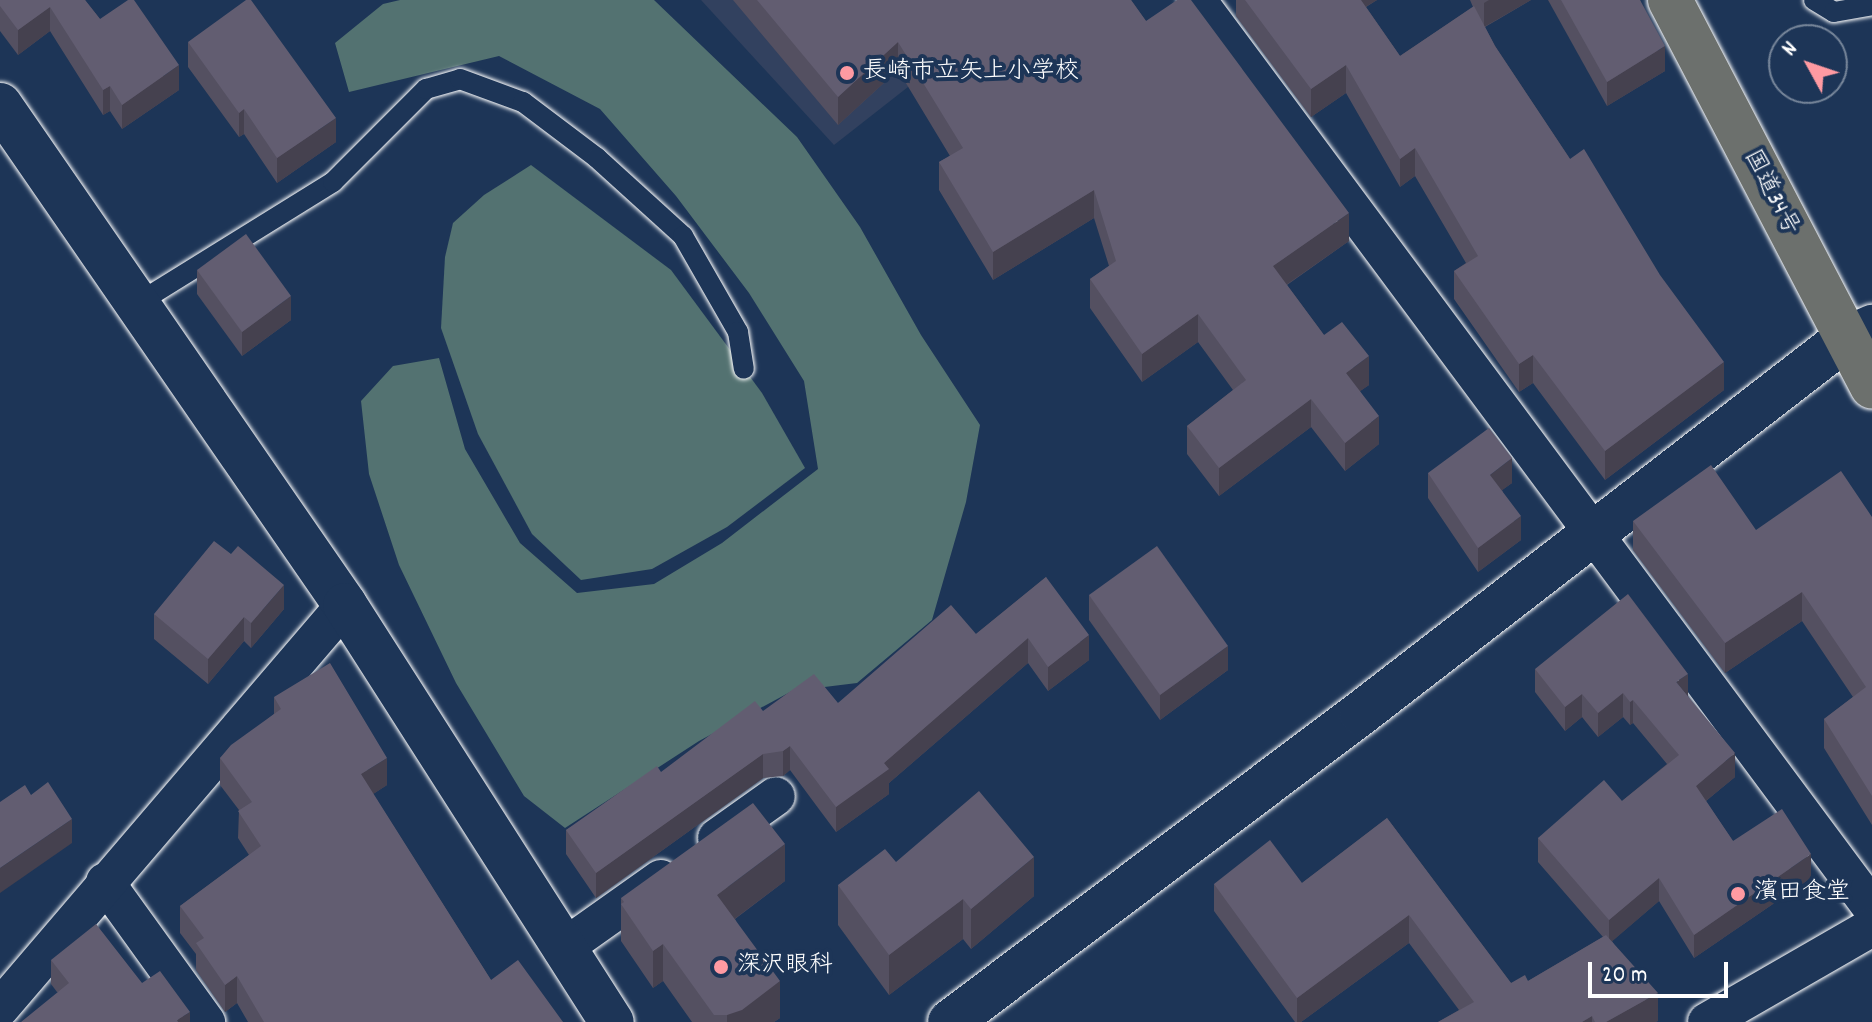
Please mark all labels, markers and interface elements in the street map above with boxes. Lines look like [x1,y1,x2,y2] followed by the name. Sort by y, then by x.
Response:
[1768,24,1848,104] north arrow
[1775,35,1806,64] text: N
[863,59,1079,87] place label: 長崎市立矢上小学校
[838,64,856,82] marker: 長崎市立矢上小学校
[1736,145,1804,241] street label: 国道34号
[1754,880,1850,908] place label: 濱田食堂
[1729,885,1747,903] marker: 濱田食堂
[1592,946,1732,996] scale bar
[737,953,833,981] place label: 深沢眼科
[712,958,730,976] marker: 深沢眼科
[1602,959,1648,993] text: 20 m

